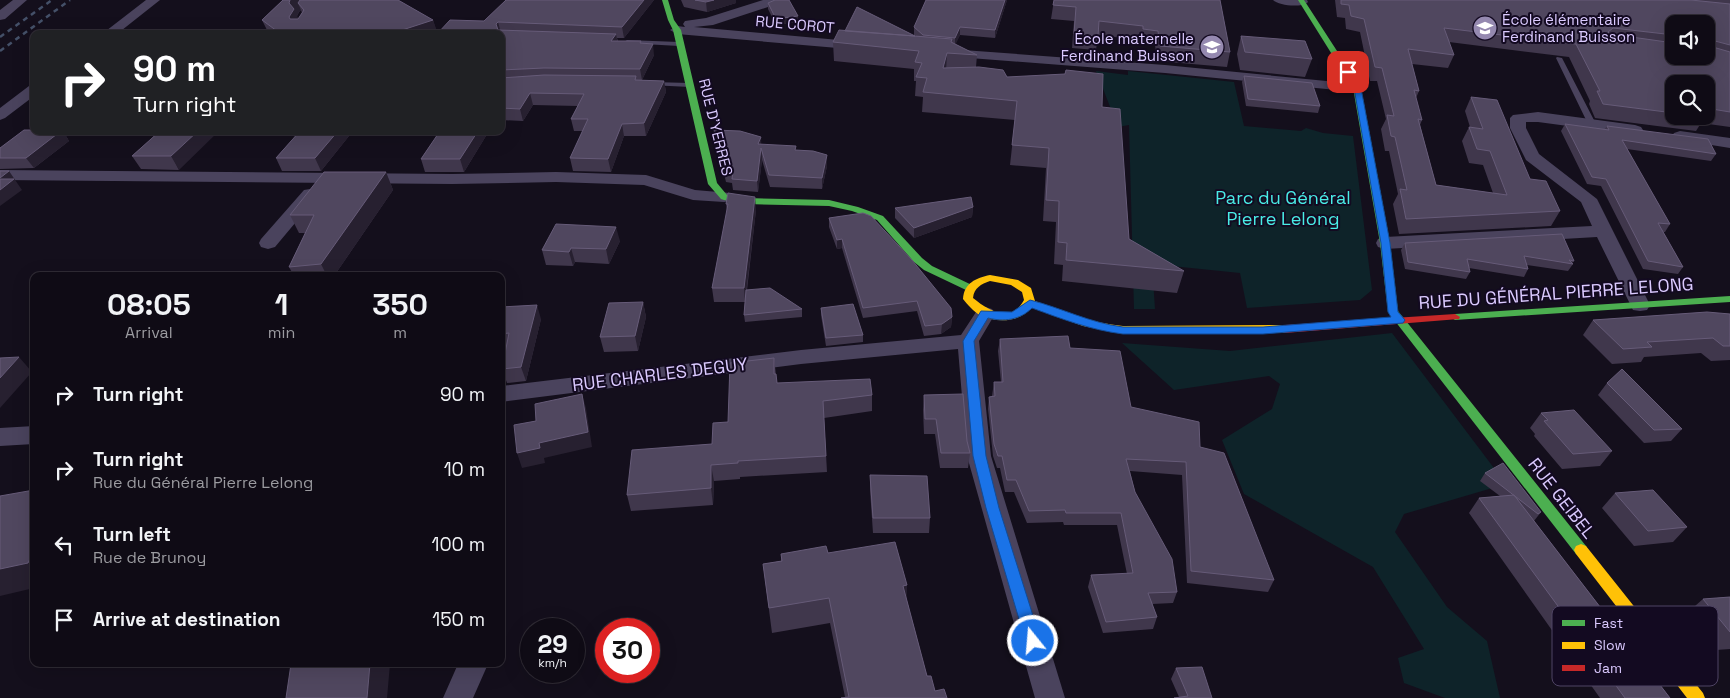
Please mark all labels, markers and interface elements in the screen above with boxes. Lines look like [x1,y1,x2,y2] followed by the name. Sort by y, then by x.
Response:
[1502,10,1635,46] place label: École élémentaire Ferdinand Buisson
[755,11,835,37] street label: RUE COROT
[1472,15,1498,41] school or university icon: École élémentaire Ferdinand Buisson
[1665,15,1715,125] map controls
[1665,15,1715,65] button: sound
[1061,29,1194,65] place label: École maternelle Ferdinand Buisson
[1199,34,1225,60] school or university icon: École maternelle Ferdinand Buisson
[133,47,216,91] text: 90 m
[50,50,115,115] icon: right
[1327,51,1369,93] pin
[1334,58,1362,86] icon: arrive
[1665,75,1715,125] button: search
[695,76,737,178] street label: RUE D'YERRES
[133,90,236,118] text: Turn right
[1215,186,1351,230] park label: Parc du Général Pierre Lelong
[1418,272,1694,314] street label: RUE DU GÉNÉRAL PIERRE LELONG
[107,285,191,324] text: 08:05
[275,285,288,324] text: 1
[372,285,428,324] text: 350
[125,322,173,343] text: Arrival
[268,322,295,343] text: min
[393,322,407,343] text: m
[571,352,749,396] street label: RUE CHARLES DEGUY
[50,381,78,409] icon: right
[93,382,183,407] text: Turn right
[440,382,485,407] text: 90 m
[93,447,183,472] text: Turn right
[1523,453,1601,543] street label: RUE GEIBEL
[50,456,78,484] icon: right
[444,457,485,482] text: 10 m
[93,472,313,493] text: Rue du Général Pierre Lelong
[93,522,171,547] text: Turn left
[50,531,78,559] icon: left
[431,532,485,557] text: 100 m
[93,547,206,568] text: Rue de Brunoy
[50,606,78,634] icon: arrive
[1552,606,1718,686] legend
[93,607,281,632] text: Arrive at destination
[432,607,485,632] text: 150 m
[1006,614,1058,666] position arrow
[1594,614,1623,632] text: Fast
[595,618,660,683] speed limit sign: 30
[537,628,568,660] text: 29
[1594,636,1626,654] text: Slow
[538,655,567,671] text: km/h
[1594,659,1622,677] text: Jam

